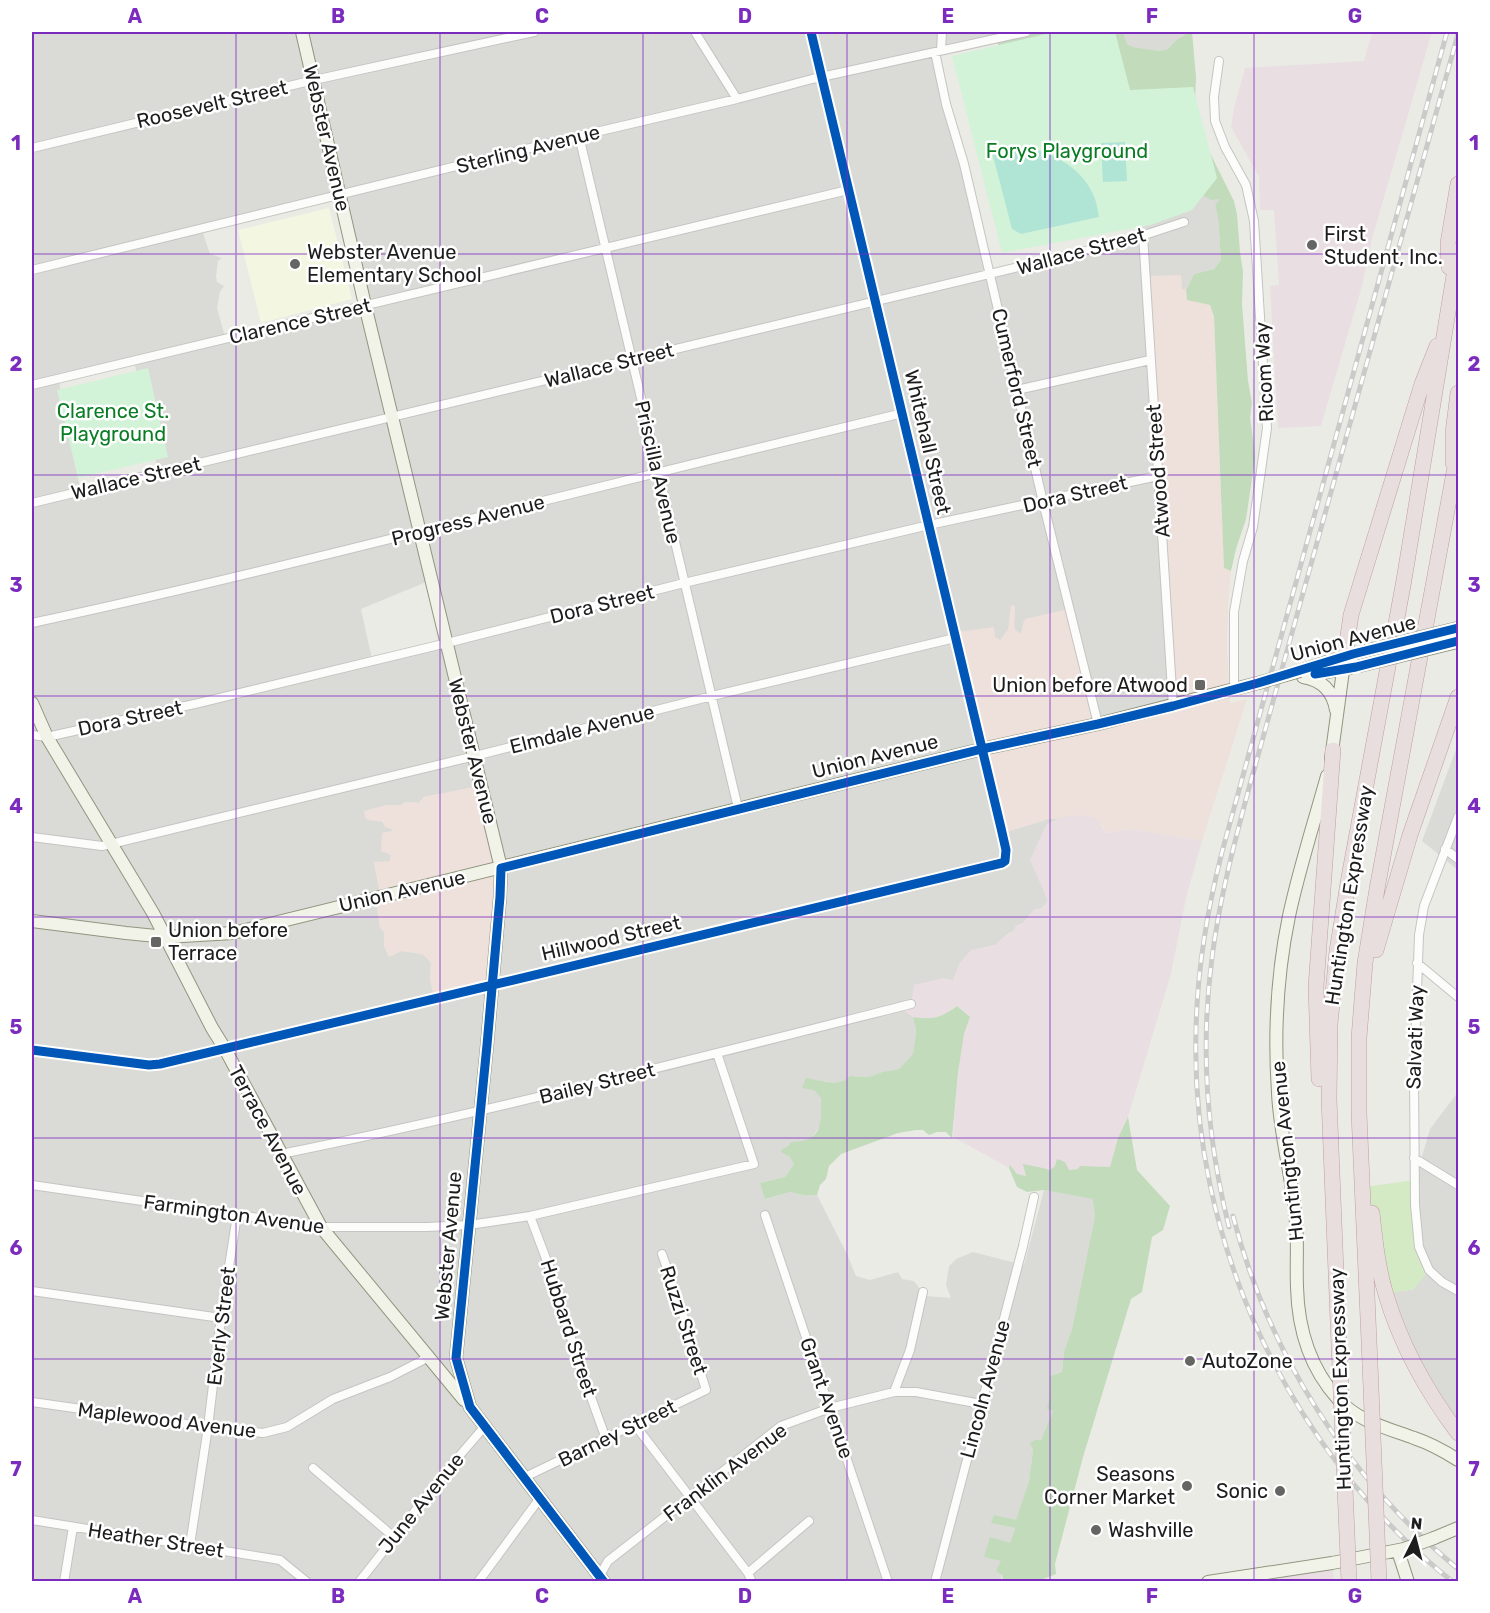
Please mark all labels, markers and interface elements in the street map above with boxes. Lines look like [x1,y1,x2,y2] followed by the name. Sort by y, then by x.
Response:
[128,4,143,28] text: A
[331,4,345,28] text: B
[535,4,549,28] text: C
[738,4,752,28] text: D
[942,4,954,28] text: E
[1146,4,1158,28] text: F
[1348,4,1362,28] text: G
[298,62,356,214] street label: Webster Avenue
[134,75,290,133] street label: Roosevelt Street
[454,120,602,178] street label: Sterling Avenue
[11,131,21,155] text: 1
[1469,131,1479,155] text: 1
[986,139,1148,163] park label: Forys Playground
[1014,222,1148,280] street label: Wallace Street
[1324,222,1443,269] place label: First Student, Inc.
[1305,238,1319,252] marker: First Student, Inc.
[307,240,482,287] place label: Webster Avenue Elementary School
[288,257,302,271] marker: Webster Avenue Elementary School
[227,293,373,349] street label: Clarence Street
[987,306,1047,470] street label: Cumerford Street
[1249,321,1279,423] street label: Ricom Way
[542,337,676,393] street label: Wallace Street
[10,352,23,376] text: 2
[1468,352,1481,376] text: 2
[900,367,956,517] street label: Whitehall Street
[630,398,686,546] street label: Priscilla Avenue
[57,399,169,446] park label: Clarence St. Playground
[1141,403,1175,539] street label: Atwood Street
[69,451,203,505] street label: Wallace Street
[1020,470,1130,518] street label: Dora Street
[389,489,547,551] street label: Progress Avenue
[9,573,23,597] text: 3
[1467,573,1481,597] text: 3
[547,579,657,629] street label: Dora Street
[1288,610,1418,666] street label: Union Avenue
[992,673,1188,697] place label: Union before Atwood
[443,676,503,826] street label: Webster Avenue
[1193,678,1207,692] marker: Union before Atwood
[75,695,185,741] street label: Dora Street
[507,699,657,759] street label: Elmdale Avenue
[810,729,940,783] street label: Union Avenue
[1320,783,1378,1007] street label: Huntington Expressway
[9,794,23,818] text: 4
[1467,794,1481,818] text: 4
[336,865,468,917] street label: Union Avenue
[539,910,683,966] street label: Hillwood Street
[168,918,288,965] place label: Union before Terrace
[149,935,163,949] marker: Union before Terrace
[1401,984,1429,1090] street label: Salvati Way
[10,1015,23,1039] text: 5
[1468,1015,1481,1039] text: 5
[537,1057,657,1109] street label: Bailey Street
[1266,1060,1308,1242] street label: Huntington Avenue
[224,1061,312,1199] street label: Terrace Avenue
[430,1170,466,1322] street label: Webster Avenue
[142,1189,326,1239] street label: Farmington Avenue
[9,1236,23,1260] text: 6
[1467,1236,1481,1260] text: 6
[535,1256,603,1400] street label: Hubbard Street
[655,1263,713,1378] street label: Ruzzi Street
[202,1265,240,1387] street label: Everly Street
[1324,1267,1356,1491] street label: Huntington Expressway
[955,1317,1015,1461] street label: Lincoln Avenue
[795,1334,859,1462] street label: Grant Avenue
[1202,1349,1293,1373] place label: AutoZone
[1183,1354,1197,1368] marker: AutoZone
[554,1394,680,1472] street label: Barney Street
[76,1397,258,1443] street label: Maplewood Avenue
[658,1418,792,1526] street label: Franklin Avenue
[373,1448,469,1558] street label: June Avenue
[10,1457,22,1481] text: 7
[1468,1457,1480,1481] text: 7
[1044,1462,1175,1509] place label: Seasons Corner Market
[1180,1479,1194,1493] marker: Seasons Corner Market
[1216,1479,1268,1503] place label: Sonic
[1273,1484,1287,1498] marker: Sonic
[1385,1508,1445,1568] north arrow
[1410,1514,1423,1534] text: N
[86,1517,226,1563] street label: Heather Street
[1108,1518,1194,1542] place label: Washville
[1089,1523,1103,1537] marker: Washville
[128,1584,143,1608] text: A
[331,1584,345,1608] text: B
[535,1584,549,1608] text: C
[738,1584,752,1608] text: D
[942,1584,954,1608] text: E
[1146,1584,1158,1608] text: F
[1348,1584,1362,1608] text: G

